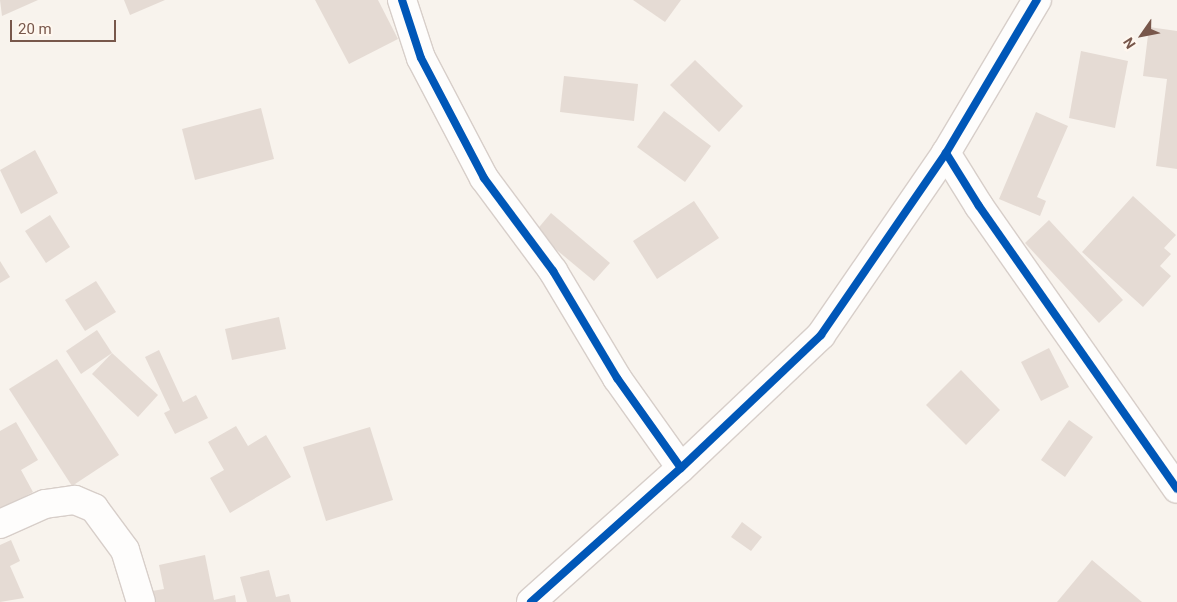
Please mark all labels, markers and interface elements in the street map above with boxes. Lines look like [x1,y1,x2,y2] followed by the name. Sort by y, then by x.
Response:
[12,10,119,42] scale bar
[1117,10,1167,60] north arrow
[18,20,52,38] text: 20 m
[1120,35,1139,52] text: N

